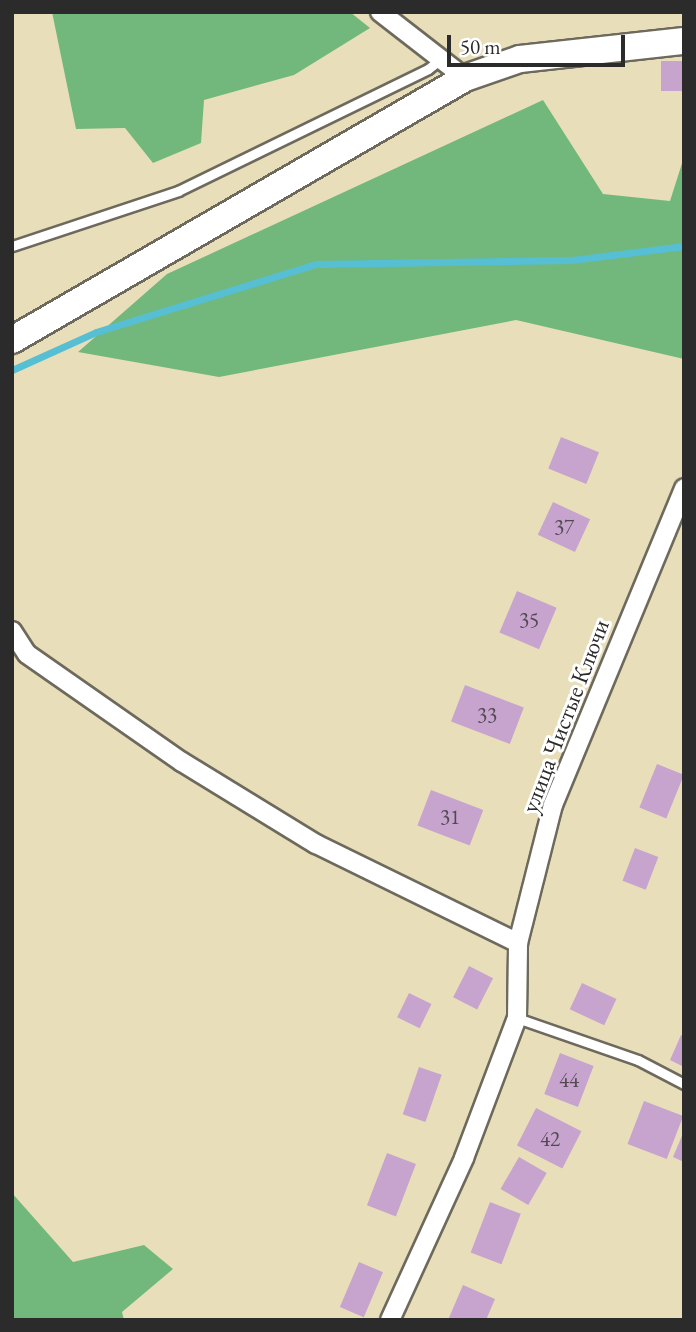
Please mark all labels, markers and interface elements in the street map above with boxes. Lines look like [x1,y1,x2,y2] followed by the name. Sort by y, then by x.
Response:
[451,21,630,65] scale bar
[460,33,501,60] text: 50 m
[554,514,574,540] house number: 37
[519,607,539,633] house number: 35
[515,615,615,817] street label: улица Чистые Ключи
[477,702,497,728] house number: 33
[440,804,460,830] house number: 31
[559,1067,579,1093] house number: 44
[540,1126,560,1152] house number: 42

